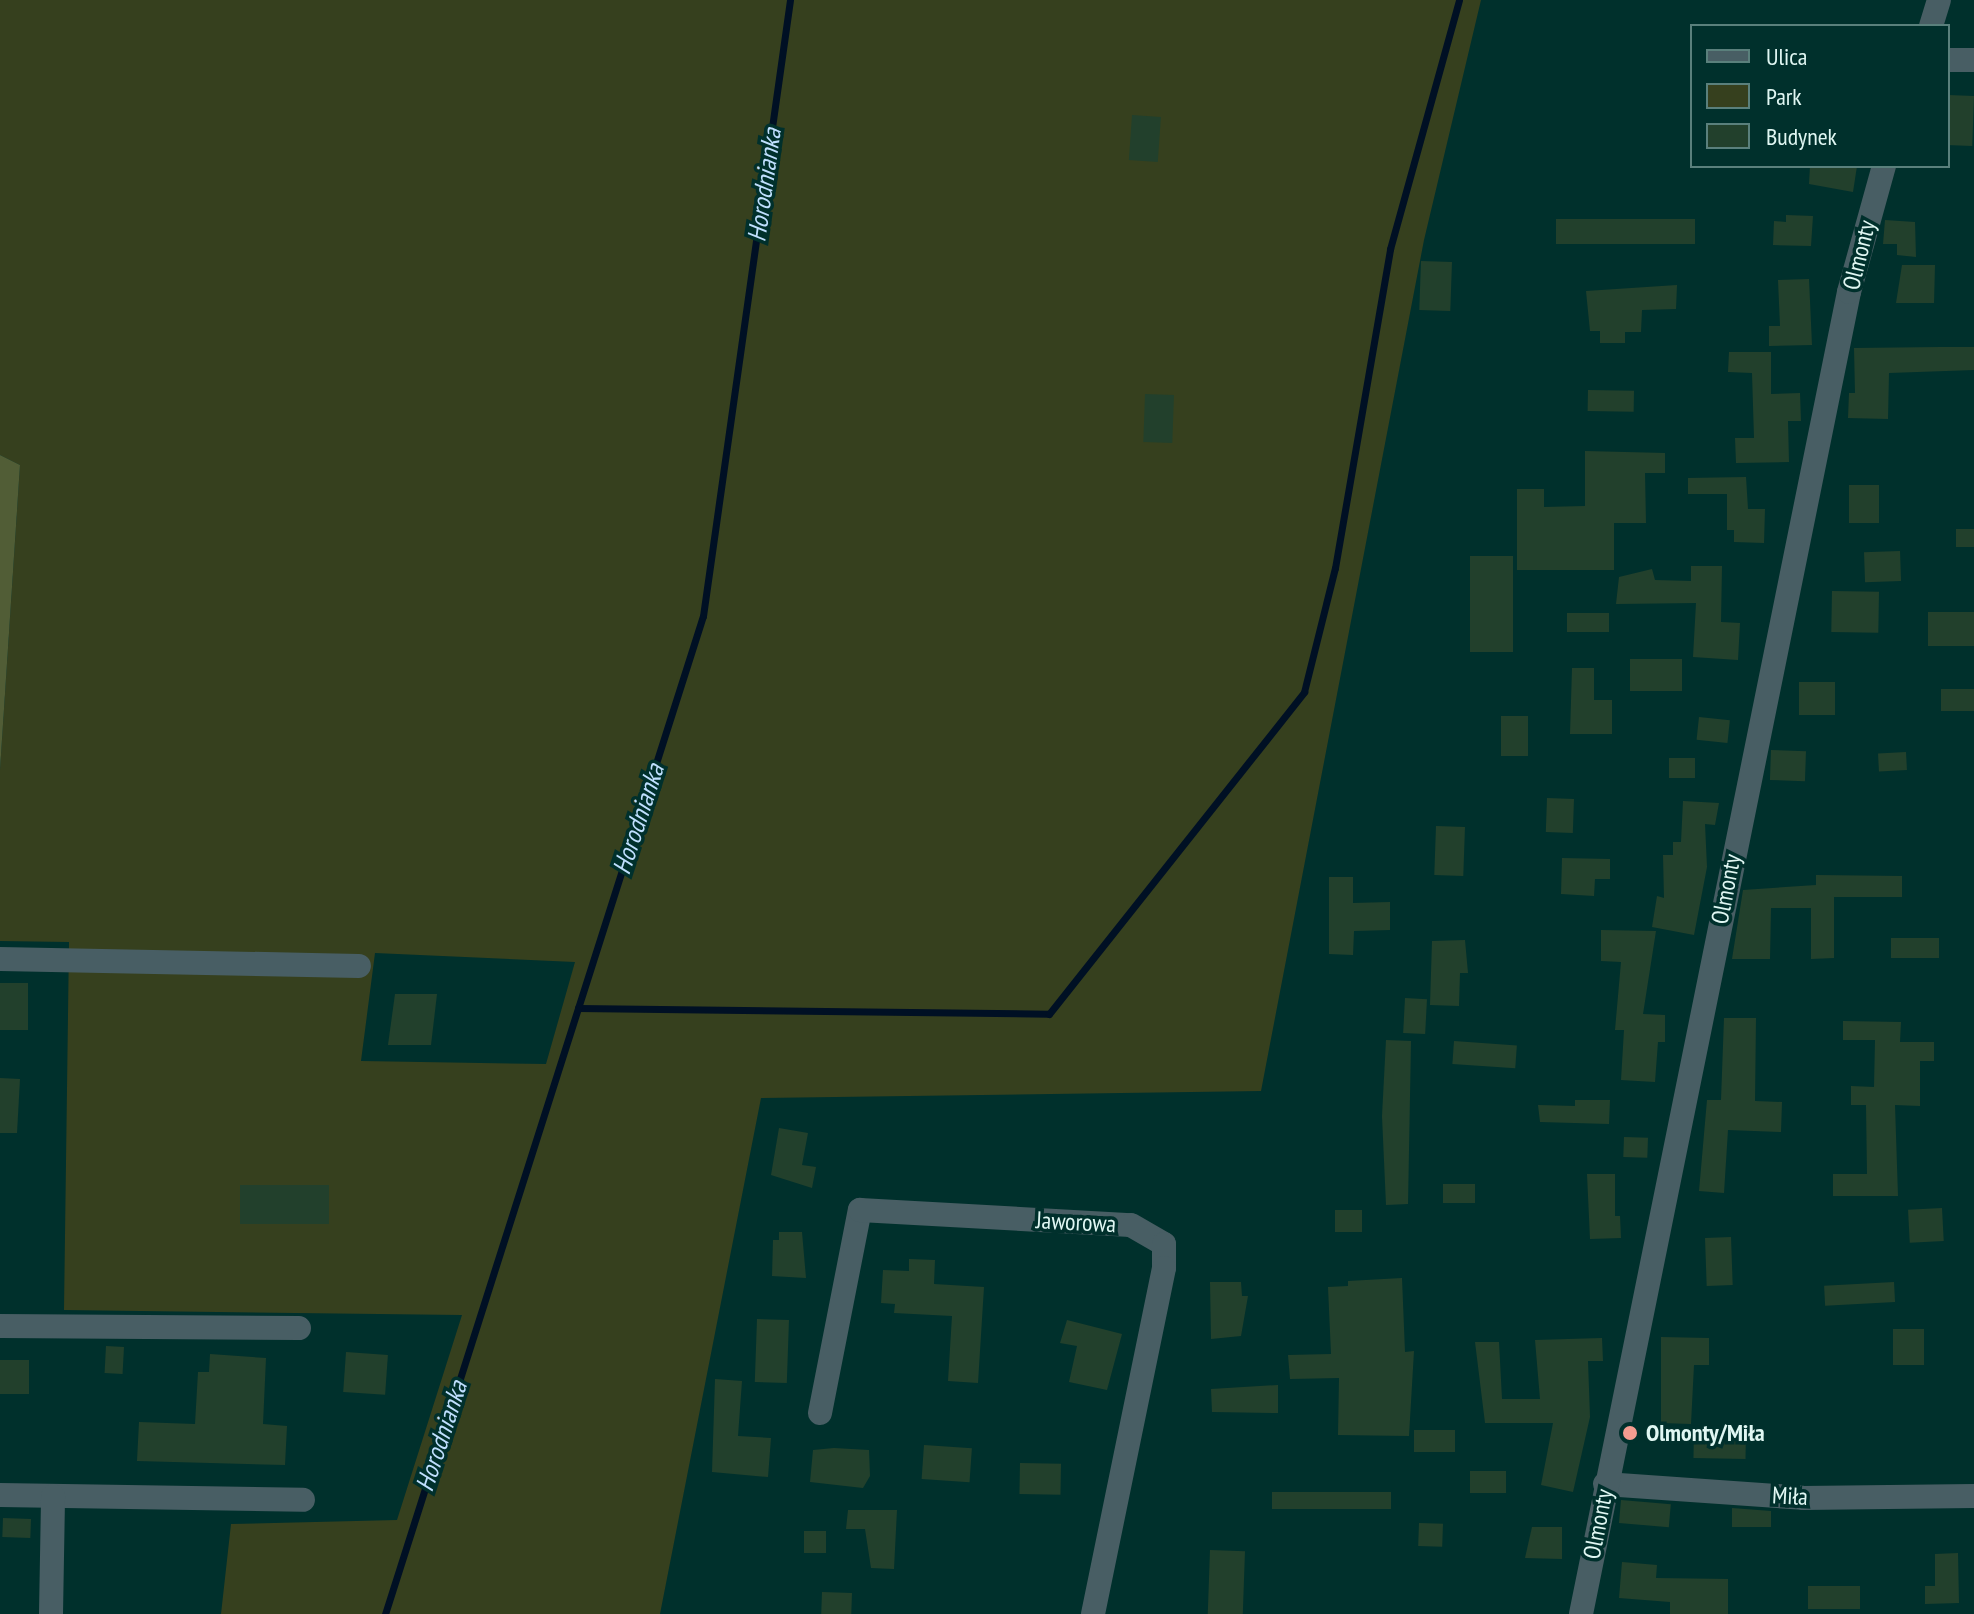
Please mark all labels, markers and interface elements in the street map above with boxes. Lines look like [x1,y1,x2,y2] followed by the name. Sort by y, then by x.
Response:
[1690,24,1950,168] legend
[1766,41,1807,72] text: Ulica
[1766,81,1802,112] text: Park
[1766,121,1837,152] text: Budynek
[741,126,787,244] water label: Horodnianka
[1836,217,1882,293] street label: Olmonty
[606,760,670,878] water label: Horodnianka
[1705,852,1747,926] street label: Olmonty
[1035,1206,1117,1238] street label: Jaworowa
[409,1377,473,1495] water label: Horodnianka
[1646,1419,1765,1447] place label: Olmonty/Miła
[1621,1424,1639,1442] marker: Olmonty/Miła
[1771,1481,1809,1511] street label: Miła
[1577,1487,1619,1561] street label: Olmonty

